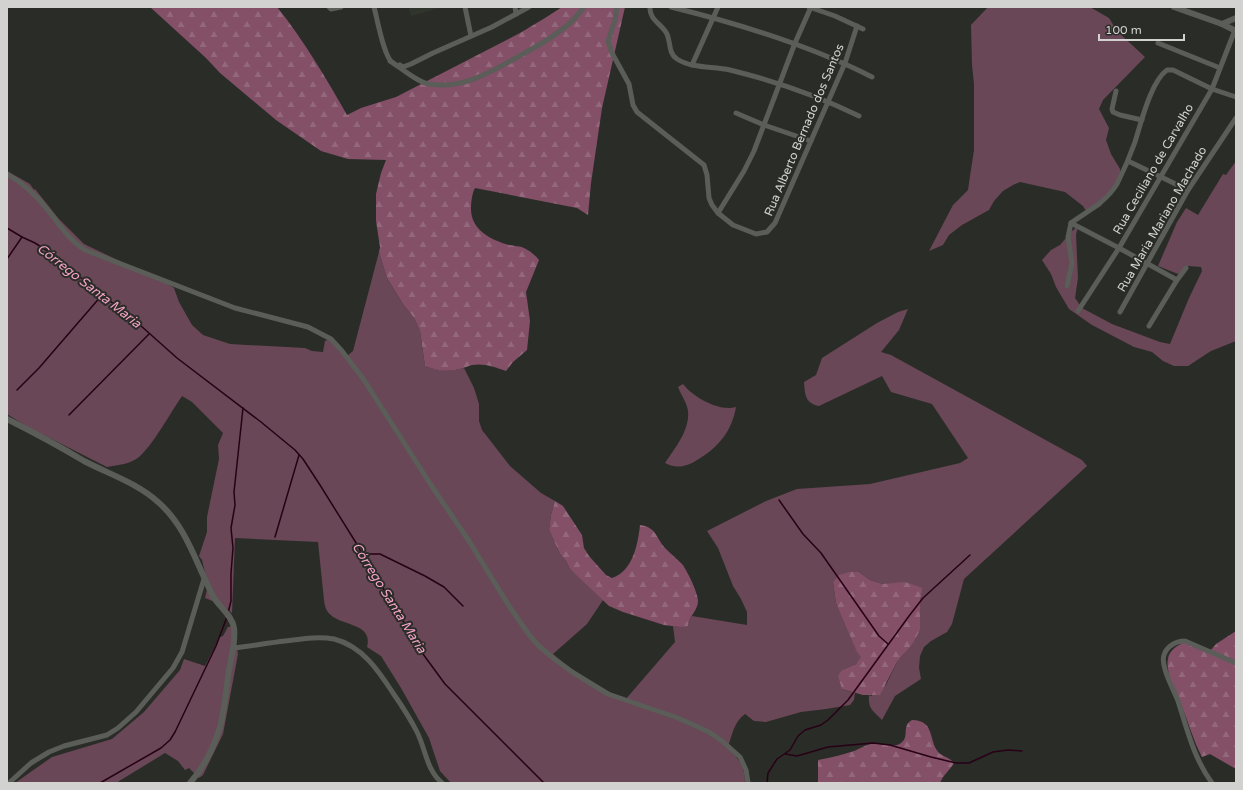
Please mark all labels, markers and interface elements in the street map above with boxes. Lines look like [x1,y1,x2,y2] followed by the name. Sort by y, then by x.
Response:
[1099,16,1184,42] scale bar
[1105,23,1142,37] text: 100 m
[761,42,847,218] street label: Rua Alberto Bernado dos Santos
[1110,101,1196,237] street label: Rua Ceciliano de Carvalho
[1115,144,1209,294] street label: Rua Maria Mariano Machado
[34,240,145,332] water label: Córrego Santa Maria
[348,540,430,657] water label: Córrego Santa Maria

